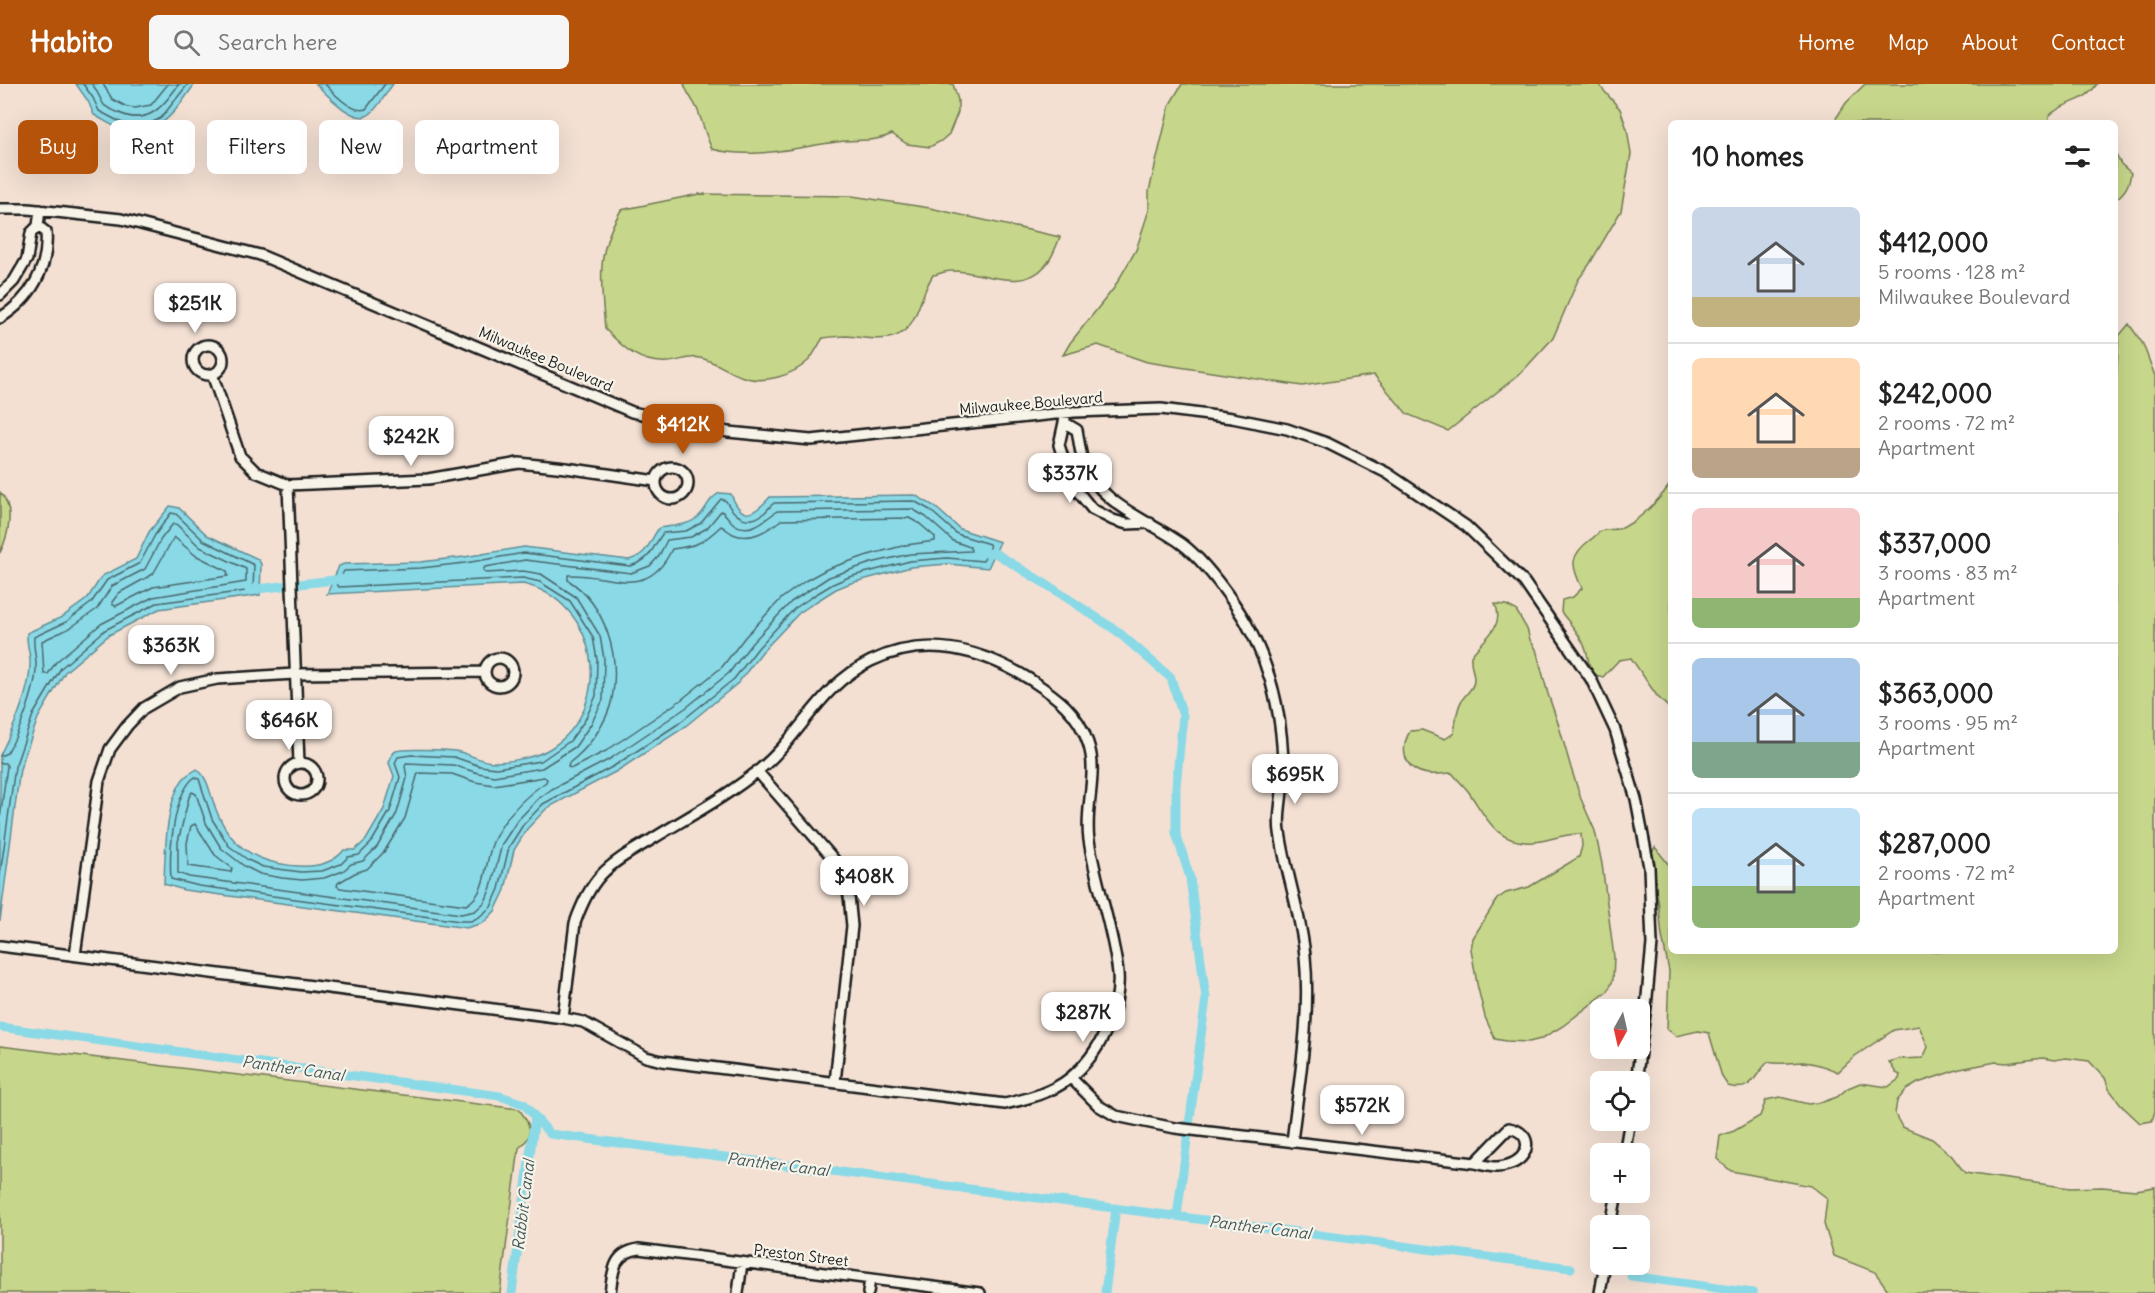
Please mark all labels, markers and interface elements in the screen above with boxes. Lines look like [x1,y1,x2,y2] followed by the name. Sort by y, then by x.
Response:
[149,15,569,69] search box
[30,24,113,60] text: Habito
[170,26,203,59] icon: search
[218,28,337,56] text: Search here
[1798,29,1855,56] text: Home
[1888,29,1929,56] text: Map
[1962,29,2018,56] text: About
[2051,29,2125,56] text: Contact
[18,120,98,174] chip: Buy
[110,120,195,174] chip: Rent
[207,120,307,174] chip: Filters
[319,120,403,174] chip: New
[415,120,559,174] chip: Apartment
[1692,140,1804,173] text: 10 homes
[2061,140,2094,173] icon: filters
[1878,226,1989,259] text: $412,000
[1740,231,1812,303] icon: home
[1878,259,2026,284] text: 5 rooms · 128 m²
[153,283,237,334] pin: $251K
[1878,284,2070,309] text: Milwaukee Boulevard
[168,290,222,315] text: $251K
[476,322,616,396] street label: Milwaukee Boulevard
[1878,377,1992,410] text: $242,000
[1740,382,1812,454] icon: home
[958,387,1104,419] street label: Milwaukee Boulevard
[641,404,725,455] pin: $412K
[1878,410,2015,435] text: 2 rooms · 72 m²
[656,411,710,436] text: $412K
[369,416,453,467] pin: $242K
[383,423,439,448] text: $242K
[1878,435,1975,460] text: Apartment
[1028,453,1112,504] pin: $337K
[1042,460,1098,485] text: $337K
[1878,527,1991,560] text: $337,000
[1740,532,1812,604] icon: home
[1878,560,2018,585] text: 3 rooms · 83 m²
[1878,585,1975,610] text: Apartment
[129,625,213,676] pin: $363K
[142,632,200,657] text: $363K
[1878,677,1994,710] text: $363,000
[1740,682,1812,754] icon: home
[247,700,331,751] pin: $646K
[260,707,318,732] text: $646K
[1878,710,2018,735] text: 3 rooms · 95 m²
[1878,735,1975,760] text: Apartment
[1253,754,1337,805] pin: $695K
[1266,761,1324,786] text: $695K
[1878,827,1991,860] text: $287,000
[1740,832,1812,904] icon: home
[822,856,906,907] pin: $408K
[1878,860,2015,885] text: 2 rooms · 72 m²
[834,863,894,888] text: $408K
[1878,885,1975,910] text: Apartment
[1041,992,1125,1043] pin: $287K
[1055,999,1111,1024] text: $287K
[1590,999,1650,1059] north arrow
[1590,999,1650,1275] map controls
[241,1051,348,1085] water label: Panther Canal
[1590,1071,1650,1131] button: locate
[1320,1085,1404,1136] pin: $572K
[1334,1092,1390,1117] text: $572K
[1590,1143,1650,1203] button: +
[726,1148,833,1180] water label: Panther Canal
[508,1156,539,1251] water label: Rabbit Canal
[1208,1211,1315,1243] water label: Panther Canal
[1590,1215,1650,1275] button: −
[753,1240,849,1270] street label: Preston Street

